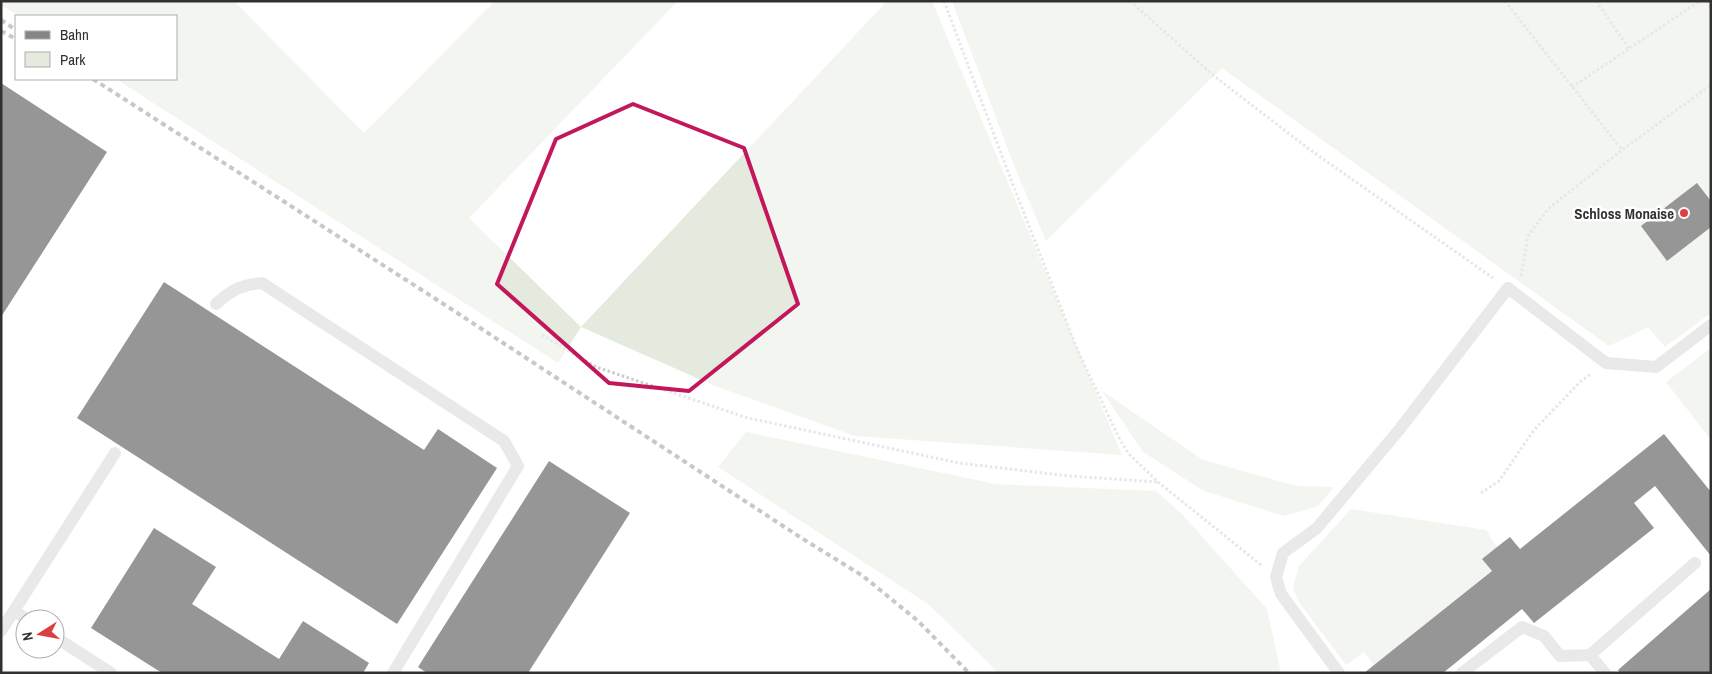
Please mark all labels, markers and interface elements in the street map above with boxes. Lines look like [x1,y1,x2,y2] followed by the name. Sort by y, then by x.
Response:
[15,15,178,80] legend
[60,24,89,45] text: Bahn
[60,49,86,70] text: Park
[1574,203,1674,224] place label: Schloss Monaise
[1678,207,1690,219] marker: Schloss Monaise
[15,609,65,659] north arrow
[18,631,37,642] text: N

